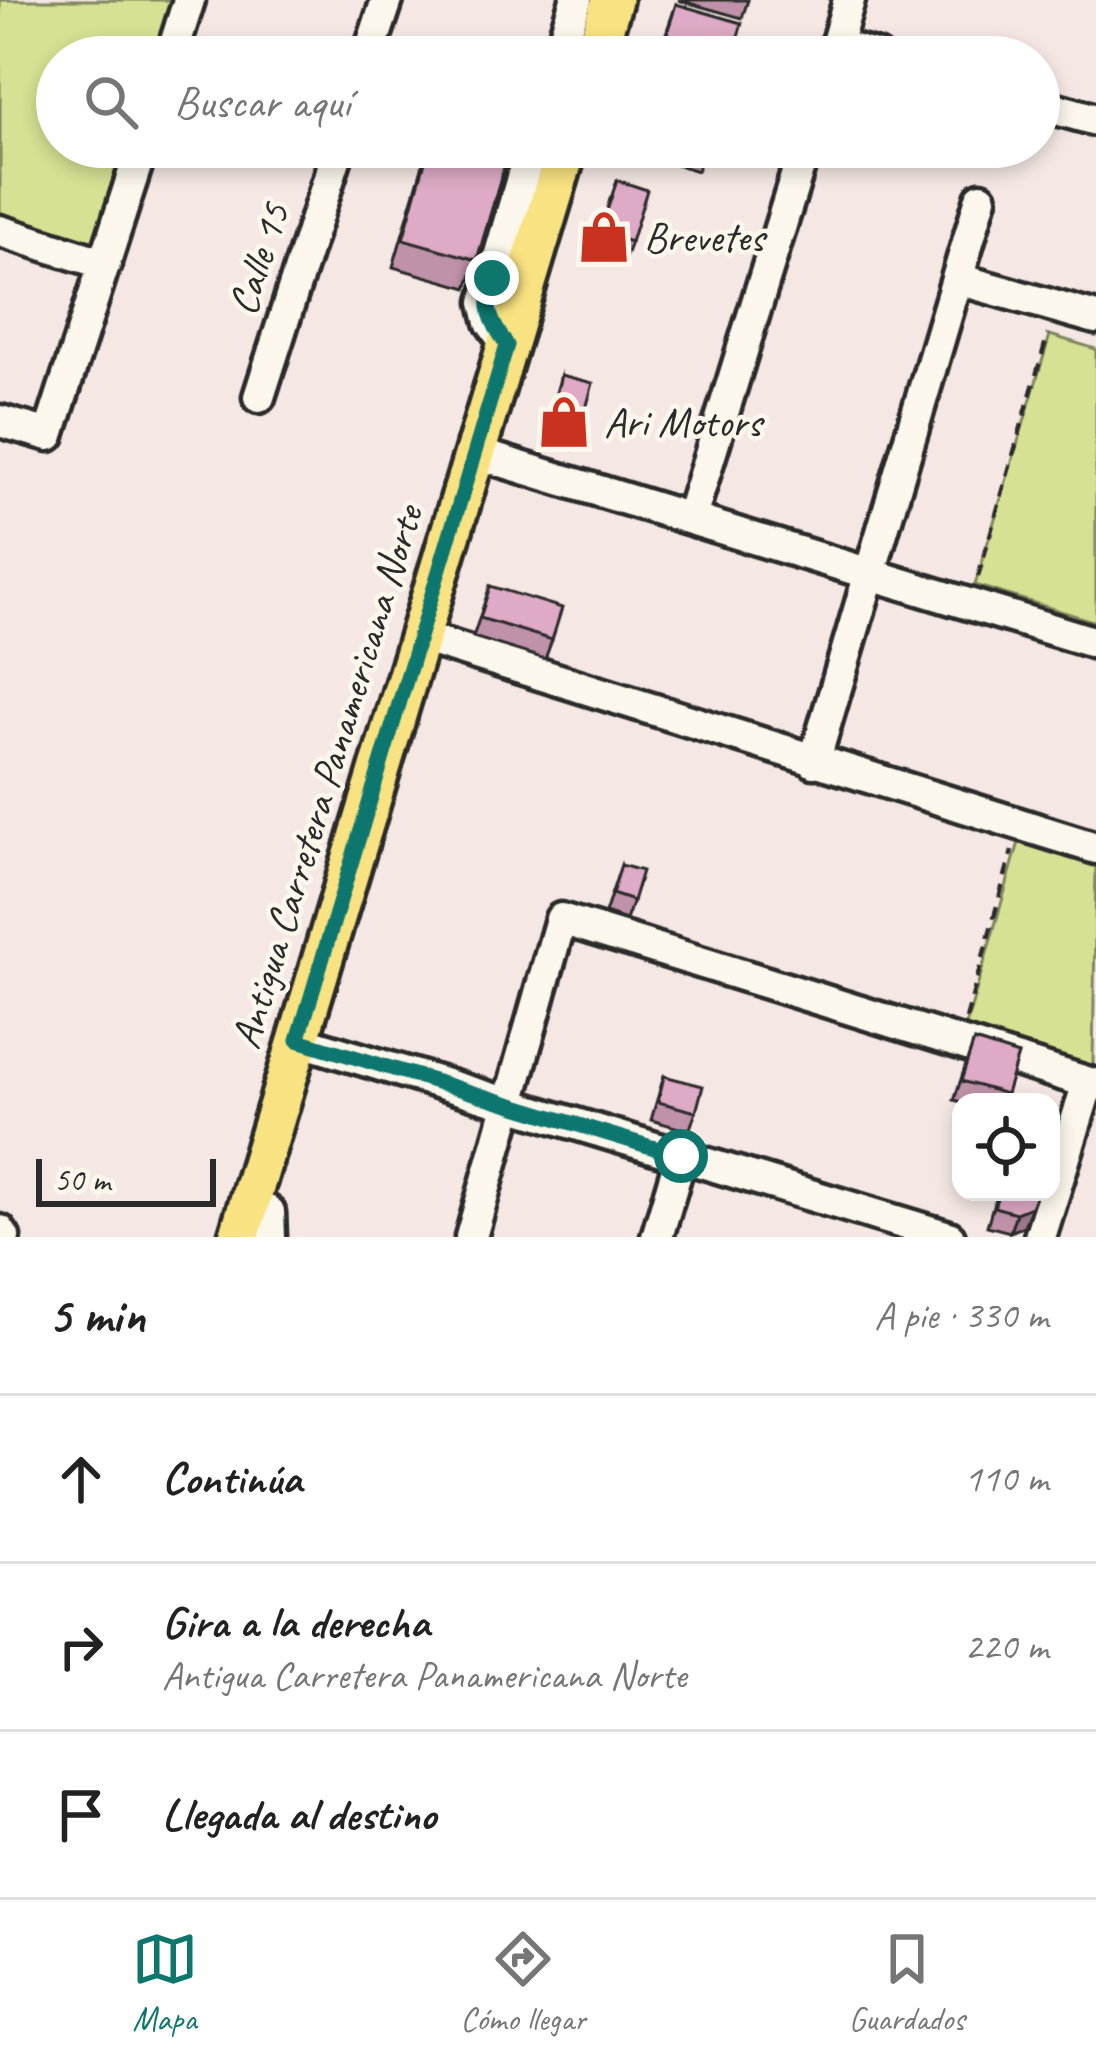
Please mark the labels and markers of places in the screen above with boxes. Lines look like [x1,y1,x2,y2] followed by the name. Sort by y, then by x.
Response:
[575,208,633,266] shop icon: Brevetes
[644,211,768,264] place label: Brevetes
[535,393,593,451] shop icon: Ari Motors
[604,396,765,449] place label: Ari Motors

